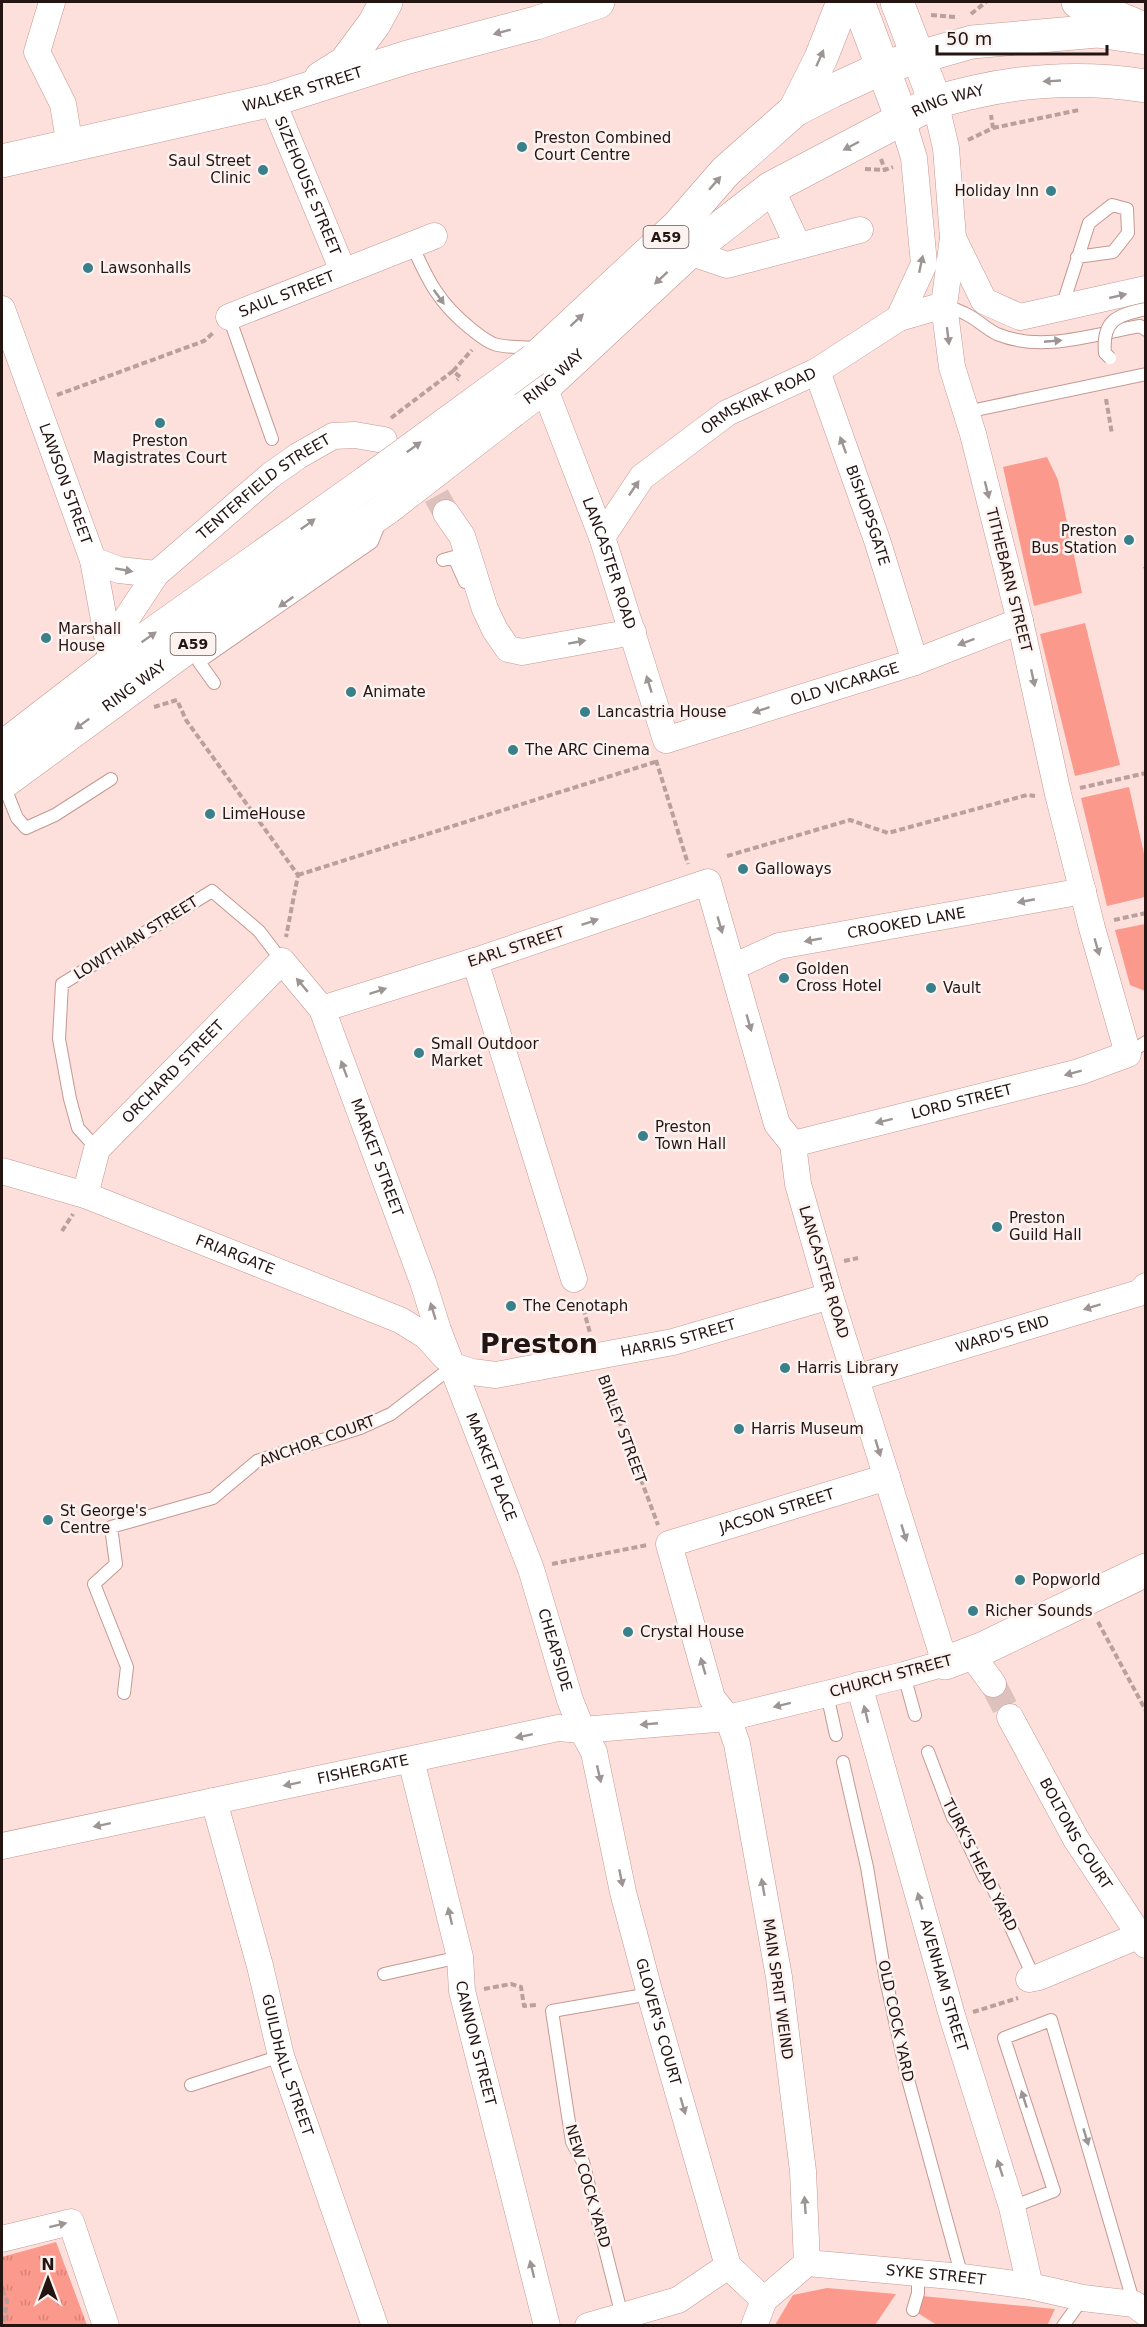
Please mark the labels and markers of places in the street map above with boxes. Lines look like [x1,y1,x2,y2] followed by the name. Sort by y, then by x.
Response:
[534,129,671,164] place label: Preston Combined Court Centre
[515,140,529,154] marker: Preston Combined Court Centre
[168,152,251,187] place label: Saul Street Clinic
[256,163,270,177] marker: Saul Street Clinic
[954,182,1039,200] place label: Holiday Inn
[1044,184,1058,198] marker: Holiday Inn
[100,259,191,277] place label: Lawsonhalls
[81,261,95,275] marker: Lawsonhalls
[153,416,167,430] marker: Preston Magistrates Court
[93,432,227,467] place label: Preston Magistrates Court
[1031,522,1117,557] place label: Preston Bus Station
[1122,533,1136,547] marker: Preston Bus Station
[58,620,121,655] place label: Marshall House
[39,631,53,645] marker: Marshall House
[363,683,426,701] place label: Animate
[344,685,358,699] marker: Animate
[597,703,727,721] place label: Lancastria House
[578,705,592,719] marker: Lancastria House
[524,741,650,759] place label: The ARC Cinema
[506,743,520,757] marker: The ARC Cinema
[222,805,305,823] place label: LimeHouse
[203,807,217,821] marker: LimeHouse
[755,860,832,878] place label: Galloways
[736,862,750,876] marker: Galloways
[796,960,882,995] place label: Golden Cross Hotel
[777,971,791,985] marker: Golden Cross Hotel
[943,979,981,997] place label: Vault
[924,981,938,995] marker: Vault
[431,1035,539,1070] place label: Small Outdoor Market
[412,1046,426,1060] marker: Small Outdoor Market
[654,1118,726,1153] place label: Preston Town Hall
[636,1129,650,1143] marker: Preston Town Hall
[1009,1209,1082,1244] place label: Preston Guild Hall
[990,1220,1004,1234] marker: Preston Guild Hall
[522,1297,628,1315] place label: The Cenotaph
[504,1299,518,1313] marker: The Cenotaph
[797,1359,899,1377] place label: Harris Library
[778,1361,792,1375] marker: Harris Library
[751,1420,864,1438] place label: Harris Museum
[732,1422,746,1436] marker: Harris Museum
[60,1502,147,1537] place label: St George's Centre
[41,1513,55,1527] marker: St George's Centre
[1032,1571,1101,1589] place label: Popworld
[1013,1573,1027,1587] marker: Popworld
[985,1602,1093,1620] place label: Richer Sounds
[966,1604,980,1618] marker: Richer Sounds
[640,1623,744,1641] place label: Crystal House
[621,1625,635,1639] marker: Crystal House

